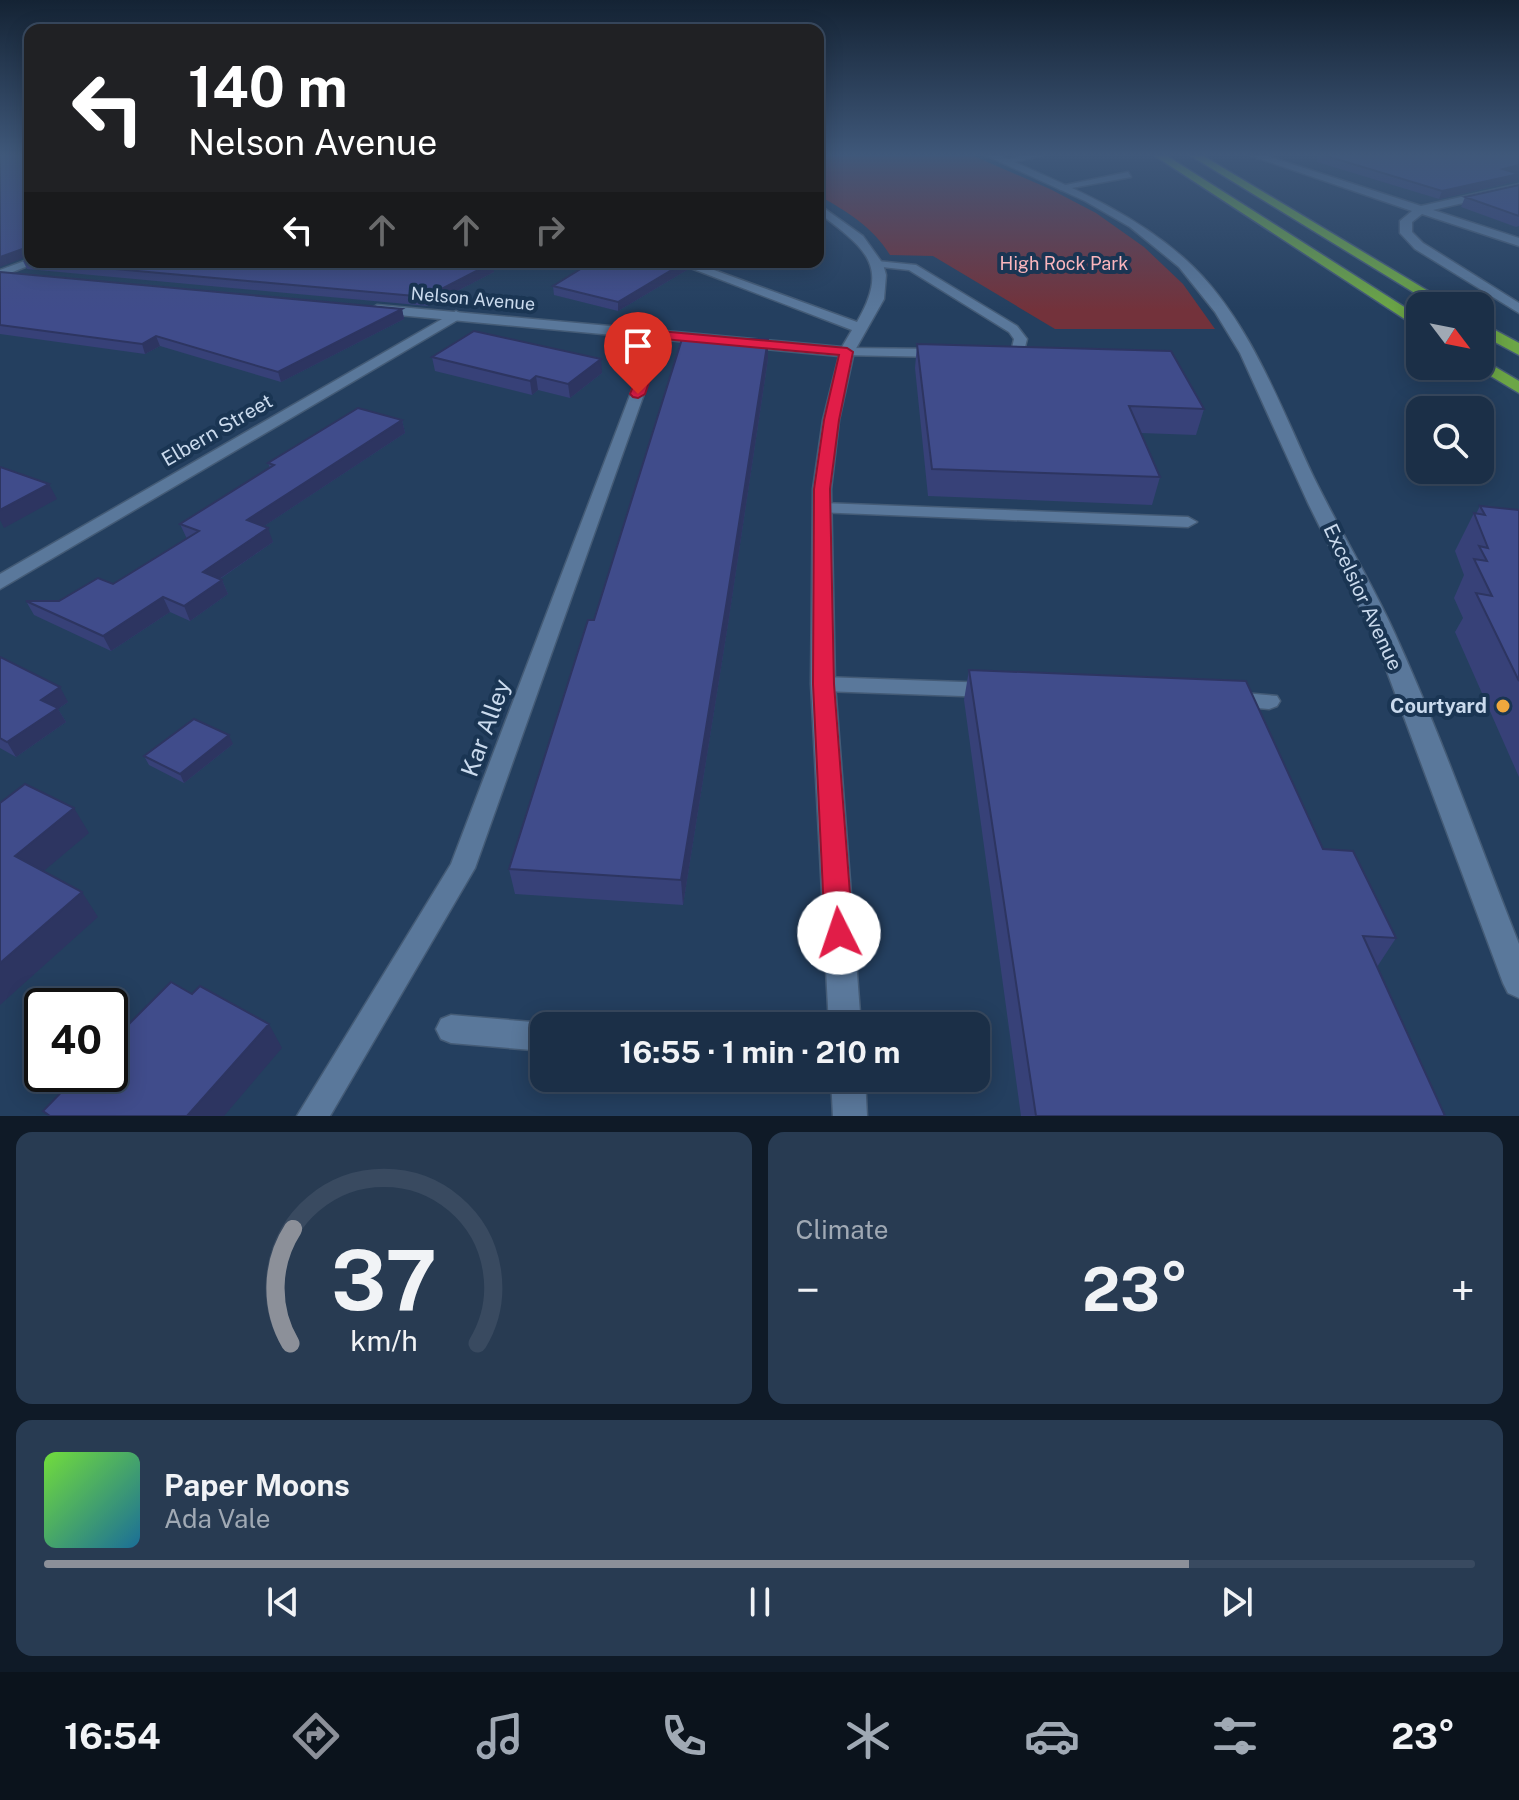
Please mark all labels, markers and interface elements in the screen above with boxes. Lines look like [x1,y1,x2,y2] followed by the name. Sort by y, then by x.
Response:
[188,54,348,120] text: 140 m
[56,56,160,160] icon: left
[188,121,437,163] text: Nelson Avenue
[276,208,320,252] icon: left
[360,208,404,252] icon: ahead
[444,208,488,252] icon: ahead
[528,208,572,252] icon: right
[1000,253,1128,274] park label: High Rock Park
[410,283,536,314] street label: Nelson Avenue
[1406,292,1494,380] north arrow
[1406,292,1494,484] map controls
[604,312,672,394] pin
[616,324,660,368] icon: arrive
[157,389,277,471] street label: Elbern Street
[1406,396,1494,484] button: search
[1319,520,1407,674] street label: Excelsior Avenue
[455,675,516,780] street label: Kar Alley
[1390,694,1487,718] place label: Courtyard
[1494,697,1512,715] marker: Courtyard
[797,891,881,975] position arrow
[24,988,128,1092] speed limit sign: 40
[620,1034,900,1070] text: 16:55 · 1 min · 210 m
[796,1214,889,1245] text: Climate
[331,1231,437,1329] text: 37
[1082,1254,1188,1325] text: 23°
[796,1264,820,1316] text: −
[1451,1264,1475,1316] text: +
[350,1324,417,1357] text: km/h
[164,1467,350,1503] text: Paper Moons
[164,1503,270,1534] text: Ada Vale
[261,1580,305,1624] icon: previous
[738,1580,782,1624] icon: pause
[1215,1580,1259,1624] icon: next
[288,1708,344,1764] icon: directions
[472,1708,528,1764] icon: music
[656,1708,712,1764] icon: phone
[840,1708,896,1764] icon: climate
[1024,1708,1080,1764] icon: car
[1207,1708,1263,1764] icon: filters
[64,1715,161,1757] text: 16:54
[1391,1715,1455,1757] text: 23°

